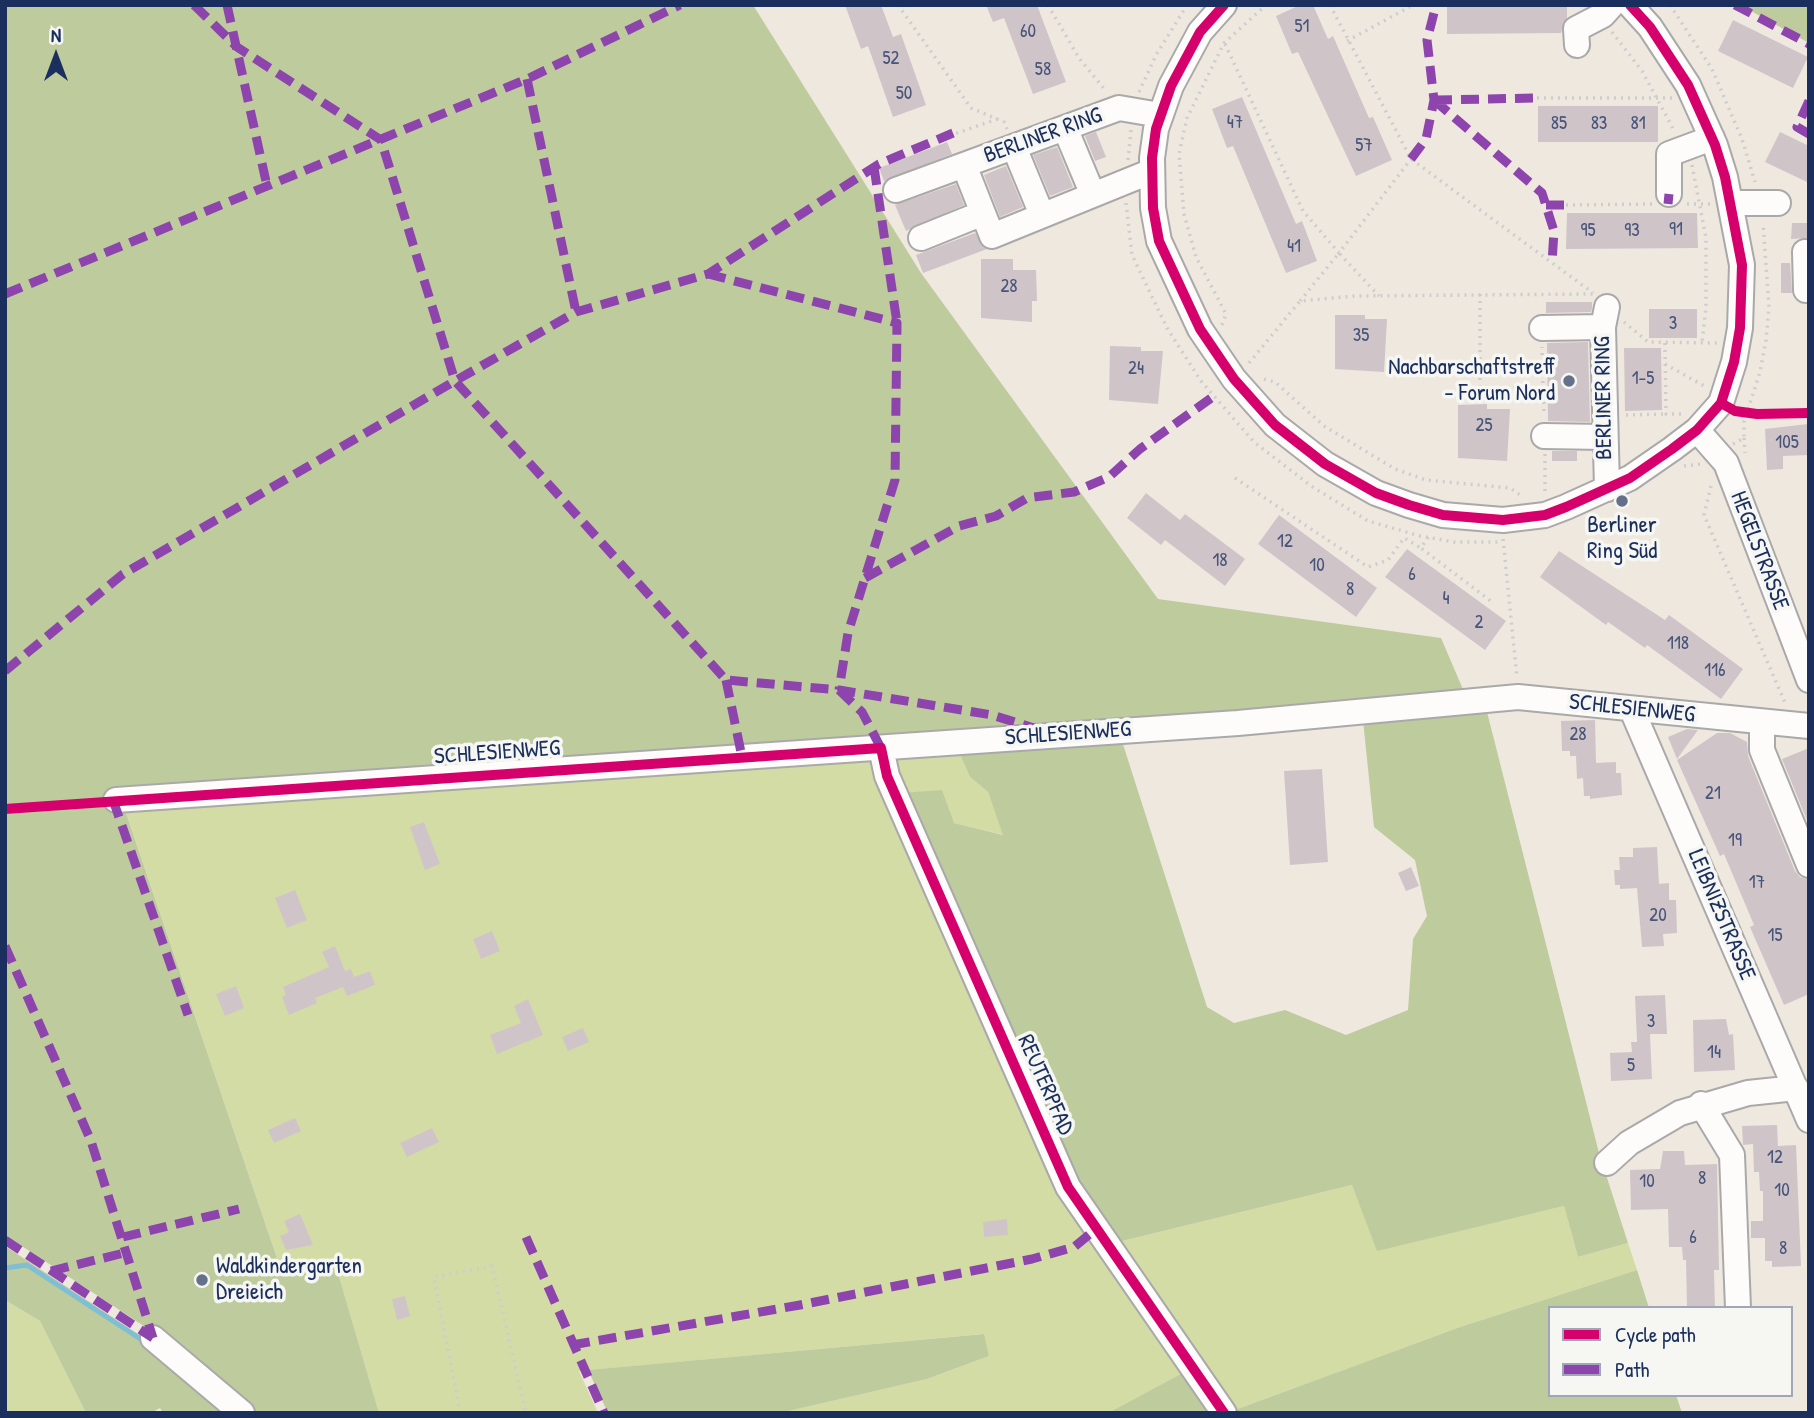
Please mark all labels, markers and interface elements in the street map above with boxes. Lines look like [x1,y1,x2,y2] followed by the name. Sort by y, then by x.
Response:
[1295,16,1309,38] house number: 51
[21,21,91,91] north arrow
[1020,21,1036,43] house number: 60
[51,22,61,48] text: N
[883,48,899,70] house number: 52
[1035,59,1051,81] house number: 58
[896,83,912,105] house number: 50
[980,102,1106,170] street label: BERLINER RING
[1227,112,1243,134] house number: 47
[1551,113,1567,135] house number: 85
[1591,113,1607,135] house number: 83
[1630,113,1646,135] house number: 81
[1355,135,1373,157] house number: 57
[1669,219,1683,241] house number: 91
[1580,220,1596,242] house number: 95
[1624,220,1640,242] house number: 93
[1287,236,1301,258] house number: 41
[1000,276,1018,298] house number: 28
[1669,313,1677,335] house number: 3
[1353,325,1369,347] house number: 35
[1589,336,1619,460] street label: BERLINER RING
[1388,354,1555,408] place label: Nachbarschaftstreff - Forum Nord
[1128,358,1144,380] house number: 24
[1632,368,1654,390] house number: 1-5
[1561,373,1577,389] marker: Nachbarschaftstreff - Forum Nord
[1476,415,1492,437] house number: 25
[1775,432,1799,454] house number: 105
[1724,488,1794,614] street label: HEGELSTRASSE
[1614,493,1630,509] marker: Berliner Ring Süd
[1587,512,1657,566] place label: Berliner Ring Süd
[1277,531,1293,553] house number: 12
[1212,550,1228,572] house number: 18
[1309,555,1325,577] house number: 10
[1408,564,1416,586] house number: 6
[1346,579,1354,601] house number: 8
[1442,588,1450,610] house number: 4
[1475,612,1483,634] house number: 2
[1667,633,1689,655] house number: 118
[1704,660,1726,682] house number: 116
[1568,689,1696,729] street label: SCHLESIENWEG
[1004,716,1132,752] street label: SCHLESIENWEG
[1569,724,1587,746] house number: 28
[433,735,561,771] street label: SCHLESIENWEG
[1705,783,1721,805] house number: 21
[1728,830,1742,852] house number: 19
[1681,845,1761,985] street label: LEIBNIZSTRASSE
[1749,872,1765,894] house number: 17
[1649,905,1667,927] house number: 20
[1768,925,1782,947] house number: 15
[1647,1011,1655,1033] house number: 3
[1011,1031,1079,1139] street label: REUTERPFAD
[1707,1042,1721,1064] house number: 14
[1627,1055,1635,1077] house number: 5
[1767,1147,1783,1169] house number: 12
[1698,1168,1706,1190] house number: 8
[1639,1171,1655,1193] house number: 10
[1774,1180,1790,1202] house number: 10
[1689,1227,1697,1249] house number: 6
[1779,1238,1787,1260] house number: 8
[216,1253,362,1307] place label: Waldkindergarten Dreieich
[194,1272,210,1288] marker: Waldkindergarten Dreieich
[1548,1306,1793,1397] legend
[1615,1320,1696,1349] text: Cycle path
[1615,1355,1649,1384] text: Path

